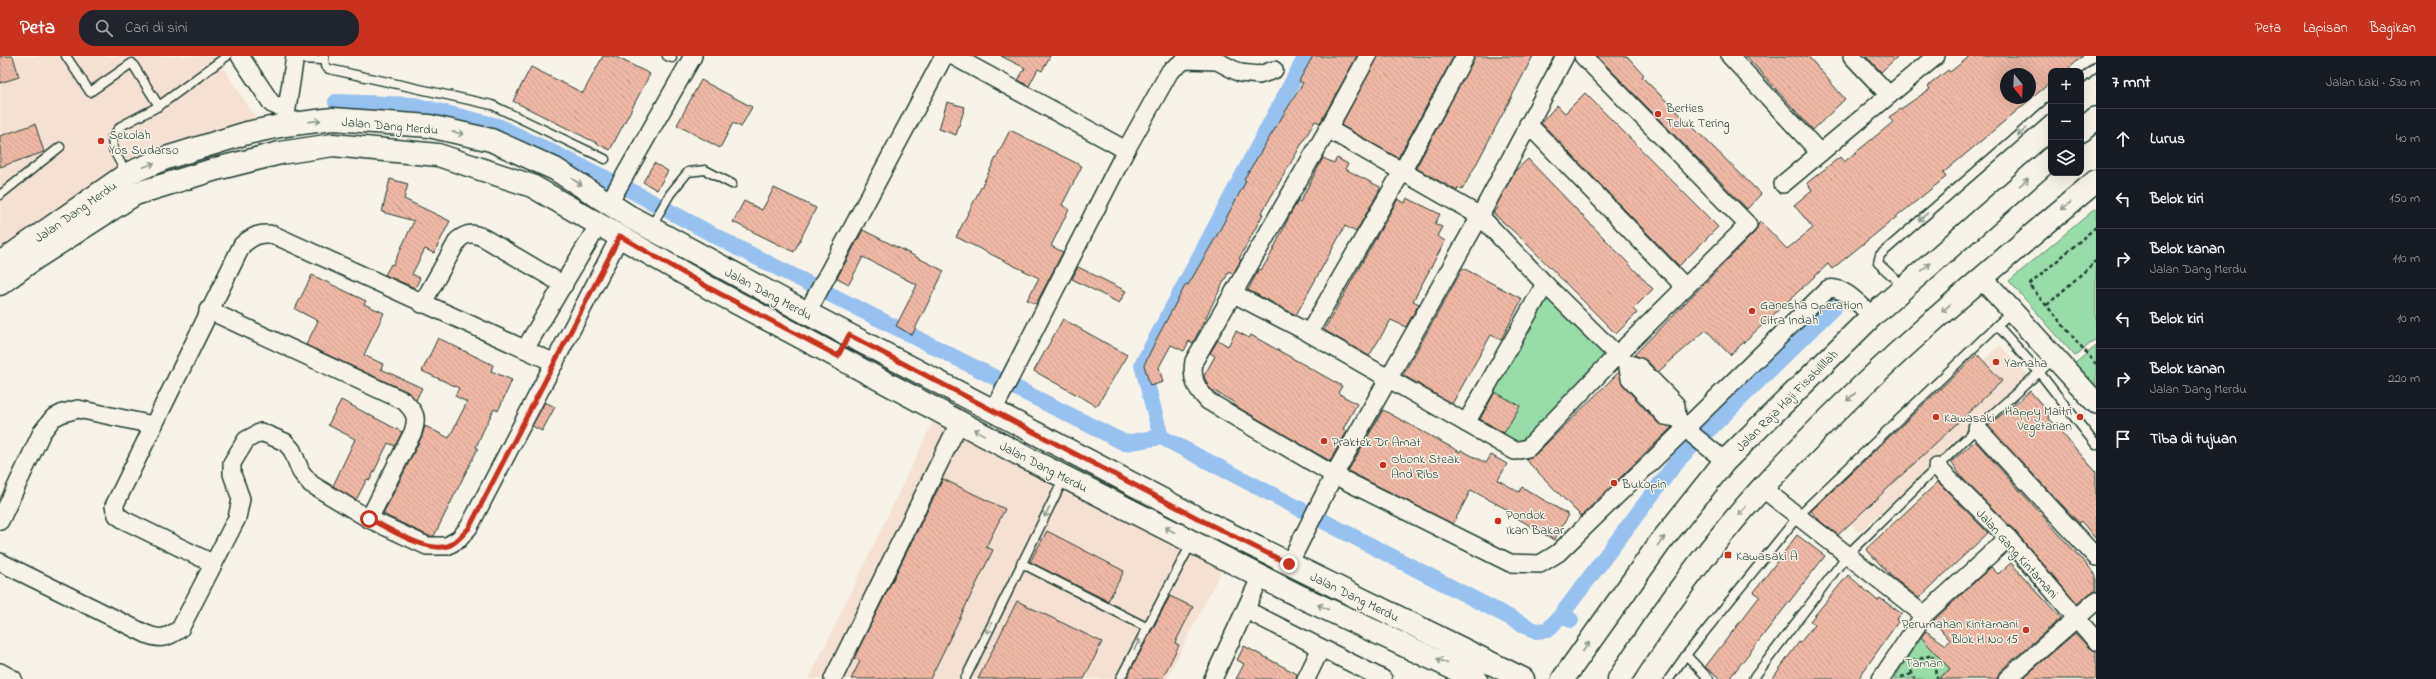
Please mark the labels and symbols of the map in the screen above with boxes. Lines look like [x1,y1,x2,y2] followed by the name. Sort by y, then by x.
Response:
[2000,68,2036,104] north arrow
[1665,99,1730,134] place label: Berties Teluk Tering
[1653,109,1663,119] marker: Berties Teluk Tering
[341,113,439,141] street label: Jalan Dang Merdu
[308,118,321,125] one-way arrow
[109,126,179,160] place label: Sekolah Yos Sudarso
[2016,127,2027,136] one-way arrow
[451,129,464,137] one-way arrow
[96,136,106,146] marker: Sekolah Yos Sudarso
[143,161,155,169] one-way arrow
[31,177,122,249] street label: Jalan Dang Merdu
[2019,178,2030,187] one-way arrow
[571,179,583,187] one-way arrow
[2061,201,2072,210] one-way arrow
[1919,212,1929,221] one-way arrow
[1920,262,1931,271] one-way arrow
[721,263,815,326] street label: Jalan Dang Merdu
[1760,296,1863,330] place label: Ganesha Operation Citra Indah
[1941,304,1951,313] one-way arrow
[1747,306,1757,316] marker: Ganesha Operation Citra Indah
[1732,346,1842,456] street label: Jalan Raja Haji Fisabilillah
[2004,354,2047,373] place label: Yamaha
[1991,357,2001,367] marker: Yamaha
[1846,392,1856,402] one-way arrow
[2005,402,2072,437] place label: Happy Maitri Vegetarian
[1944,409,1995,428] place label: Kawasaki
[1931,412,1941,422] marker: Kawasaki
[2075,412,2085,422] marker: Happy Maitri Vegetarian
[973,428,985,436] one-way arrow
[1332,433,1422,452] place label: Praktek Dr Amat
[1319,436,1329,446] marker: Praktek Dr Amat
[995,437,1091,499] street label: Jalan Dang Merdu
[1391,450,1460,484] place label: Obonk Steak And Ribs
[1378,460,1388,470] marker: Obonk Steak And Ribs
[1621,475,1666,494] place label: Bukopin
[1609,478,1619,488] marker: Bukopin
[1043,505,1050,517] one-way arrow
[1971,505,2062,604] street label: Jalan Gang Kintamani
[1506,506,1565,540] place label: Pondok Ikan Bakar
[1738,506,1747,516] one-way arrow
[360,510,378,528] route start
[1493,516,1503,526] marker: Pondok Ikan Bakar
[1164,525,1176,533] one-way arrow
[1657,536,1665,547] one-way arrow
[1736,547,1798,566] place label: Kawasaki A
[1723,550,1733,560] marker: Kawasaki A
[1280,555,1298,573] route end
[1306,568,1402,628] street label: Jalan Dang Merdu
[1318,603,1330,611] one-way arrow
[1902,615,2019,649] place label: Perumahan Kintamani Blok H No 15
[985,622,992,634] one-way arrow
[2021,625,2031,635] marker: Perumahan Kintamani Blok H No 15
[1134,638,1142,650] one-way arrow
[1582,642,1590,653] one-way arrow
[1905,654,1943,673] park label: Taman
[1436,657,1448,664] one-way arrow

